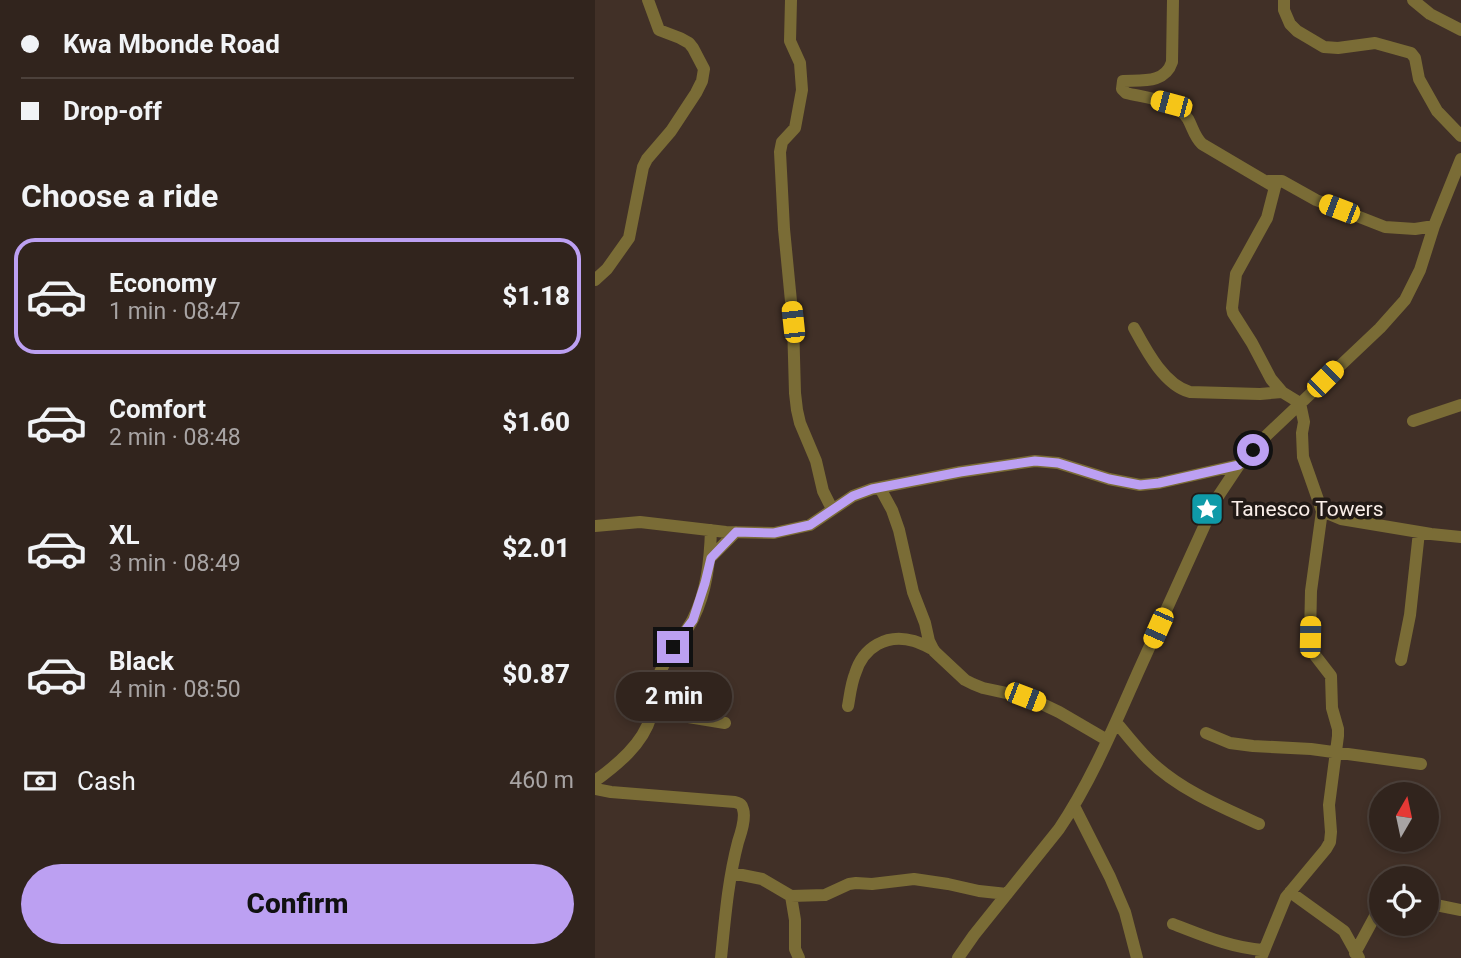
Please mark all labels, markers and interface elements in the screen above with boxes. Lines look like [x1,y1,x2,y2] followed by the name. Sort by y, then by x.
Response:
[63,29,280,59] text: Kwa Mbonde Road
[1148,88,1195,120] car
[63,96,162,126] text: Drop-off
[21,177,218,215] text: Choose a ride
[1316,192,1363,226] car
[25,265,88,328] icon: car
[109,268,216,298] text: Economy
[502,281,570,311] text: $1.18
[109,298,241,325] text: 1 min · 08:47
[781,300,806,344] car
[1303,357,1348,401] car
[25,391,88,454] icon: car
[109,394,206,424] text: Comfort
[502,407,570,437] text: $1.60
[109,424,241,451] text: 2 min · 08:48
[1237,434,1269,466] route start
[1188,490,1226,528] place icon: Tanesco Towers
[1231,497,1384,521] place label: Tanesco Towers
[25,517,88,580] icon: car
[109,520,140,550] text: XL
[502,533,570,563] text: $2.01
[109,550,241,577] text: 3 min · 08:49
[1140,605,1177,651] car
[1300,616,1321,658] car
[657,631,689,663] route end
[25,643,88,706] icon: car
[109,646,174,676] text: Black
[502,659,570,689] text: $0.87
[615,672,731,720] callout: 2 min
[109,676,241,703] text: 4 min · 08:50
[1002,680,1049,714] car
[645,683,703,710] text: 2 min
[21,762,59,800] icon: cash
[77,766,136,796] text: Cash
[509,767,574,794] text: 460 m
[1369,782,1439,852] north arrow
[1369,782,1439,936] map controls
[21,864,574,944] button: Confirm
[1369,866,1439,936] button: locate

